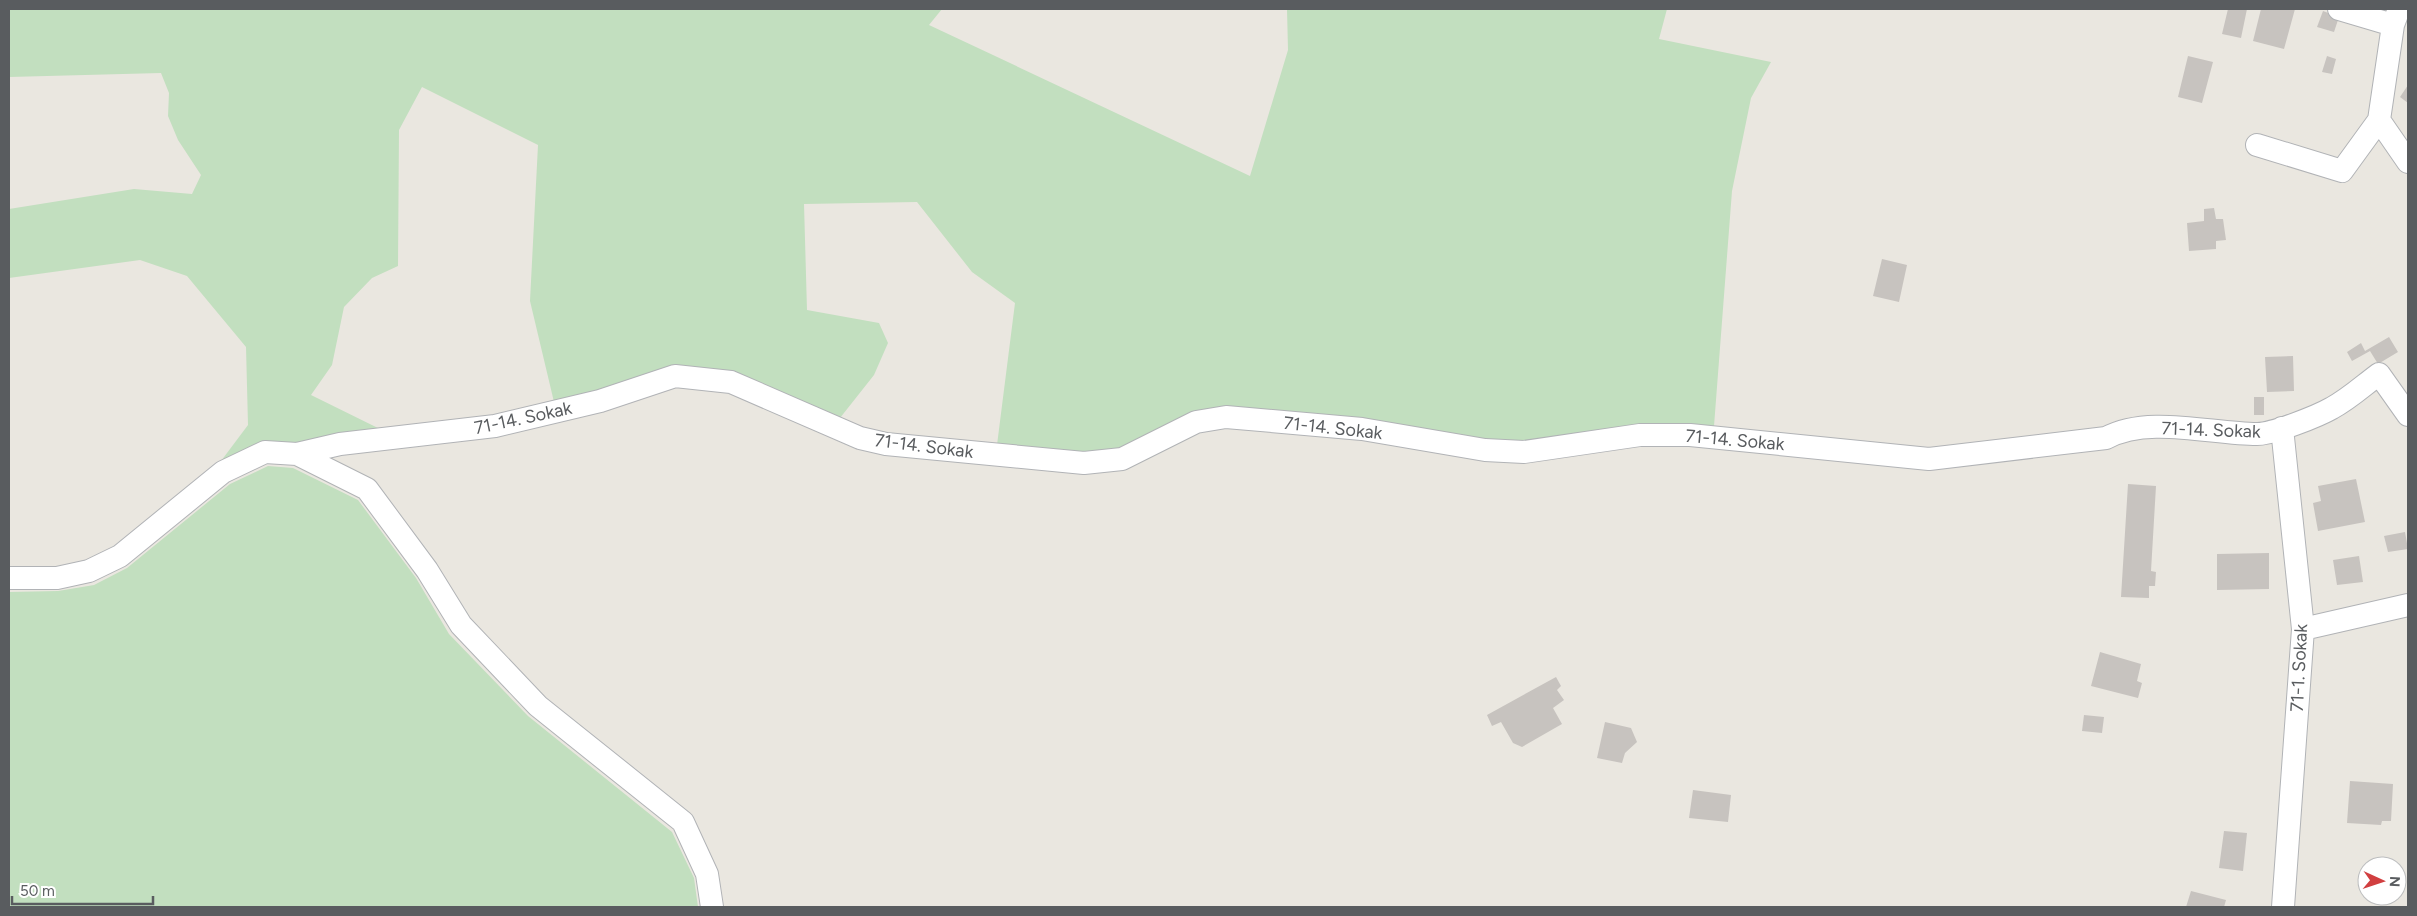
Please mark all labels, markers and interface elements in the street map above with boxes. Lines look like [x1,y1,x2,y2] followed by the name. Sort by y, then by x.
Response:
[472,397,574,439] street label: 71-14. Sokak
[1282,412,1384,444] street label: 71-14. Sokak
[2161,417,2261,443] street label: 71-14. Sokak
[1685,425,1786,455] street label: 71-14. Sokak
[873,429,975,463] street label: 71-14. Sokak
[2286,623,2312,713] street label: 71-1. Sokak
[2357,856,2407,906] north arrow
[12,874,154,906] scale bar
[2386,876,2403,888] text: N
[20,882,55,900] text: 50 m

